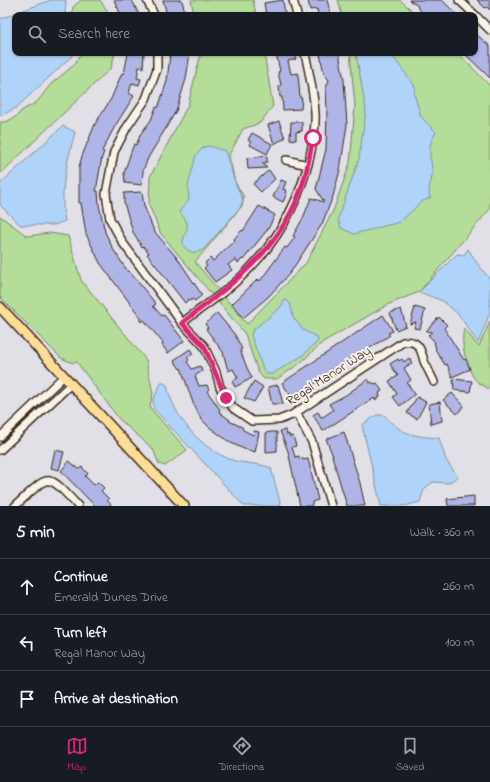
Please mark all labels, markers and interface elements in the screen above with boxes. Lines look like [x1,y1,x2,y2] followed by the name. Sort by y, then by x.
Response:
[12,12,478,56] search box
[26,23,48,45] icon: search
[58,23,130,45] text: Search here
[304,129,322,147] route start
[282,341,376,413] street label: Regal Manor Way
[217,389,235,407] route end
[16,520,55,545] text: 5 min
[410,523,474,542] text: Walk · 360 m
[54,566,108,588] text: Continue
[16,576,38,598] icon: ahead
[443,577,474,596] text: 260 m
[54,588,168,607] text: Emerald Dunes Drive
[54,622,107,644] text: Turn left
[16,632,38,654] icon: left
[445,633,474,652] text: 100 m
[54,644,145,663] text: Regal Manor Way
[16,688,38,710] icon: arrive
[54,688,178,710] text: Arrive at destination
[66,735,88,775] tab: Map
[219,735,264,775] tab: Directions
[396,735,424,775] tab: Saved

